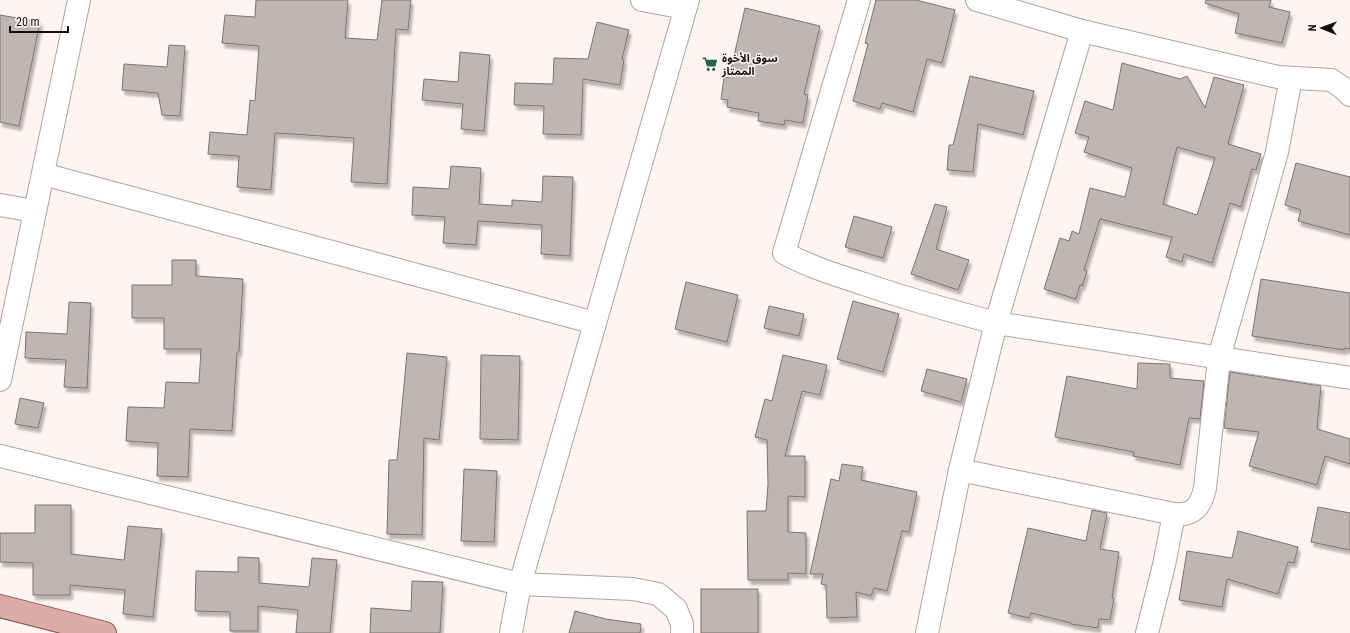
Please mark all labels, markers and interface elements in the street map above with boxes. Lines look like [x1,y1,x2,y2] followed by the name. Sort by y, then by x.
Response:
[10,8,68,34] scale bar
[1302,8,1342,48] north arrow
[16,15,40,29] text: 20 m
[1306,24,1319,31] text: N
[721,52,778,78] place label: سوق الأخوة الممتاز
[701,55,719,73] supermarket icon: سوق الأخوة الممتاز

